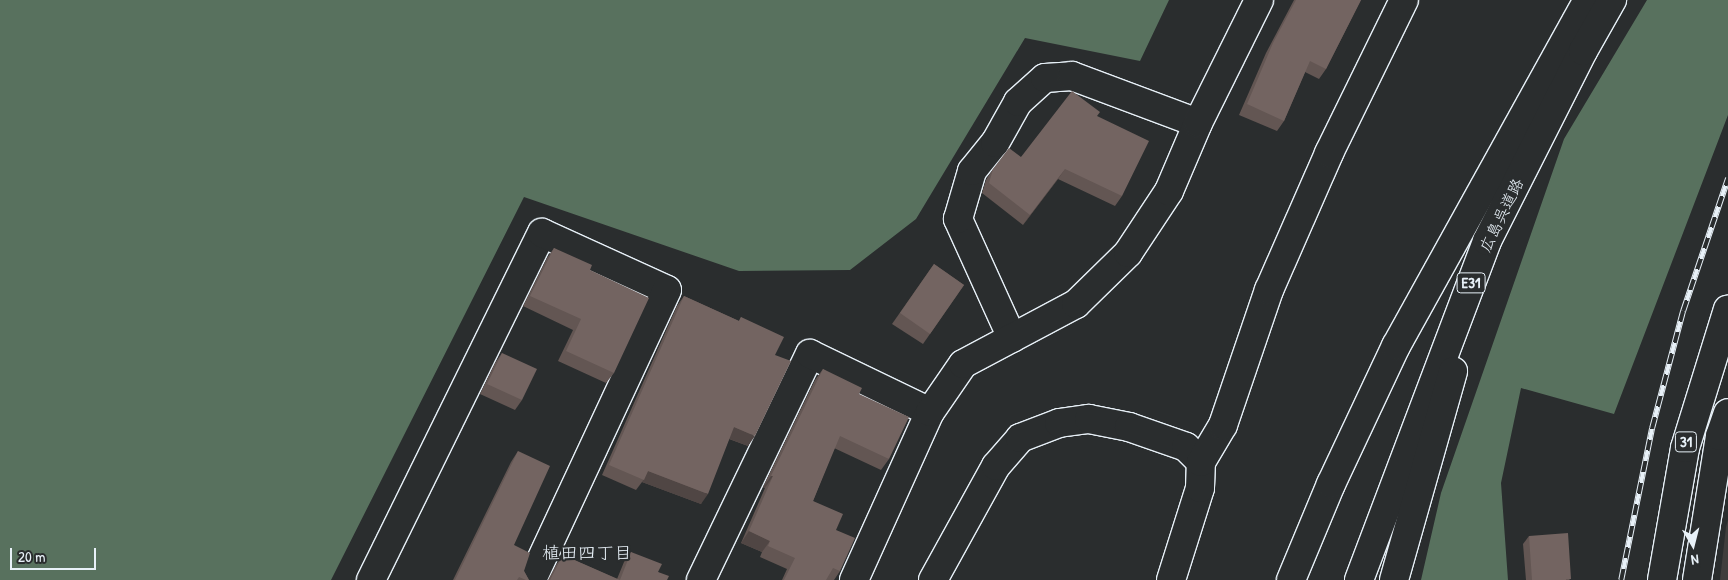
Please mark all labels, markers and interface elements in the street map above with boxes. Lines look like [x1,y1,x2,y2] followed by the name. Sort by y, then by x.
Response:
[1475,175,1527,255] street label: 広島呉道路
[1456,270,1486,296] road number: E31
[1675,430,1697,454] road number: 31
[1668,520,1718,570] north arrow
[12,538,99,570] scale bar
[542,542,632,564] district label: 植田四丁目
[18,546,45,567] text: 20 m
[1690,550,1700,570] text: N

